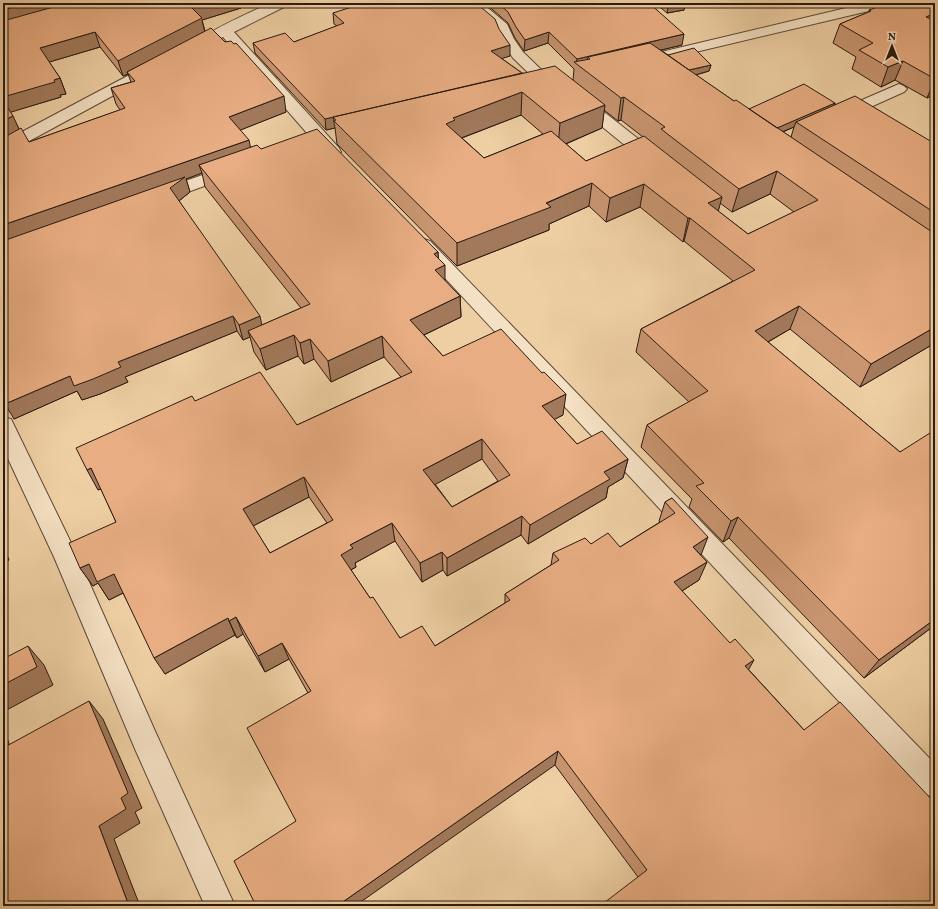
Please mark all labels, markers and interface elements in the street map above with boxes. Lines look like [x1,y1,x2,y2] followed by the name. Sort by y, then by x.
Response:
[872,26,912,66] north arrow
[888,30,896,45] text: N

